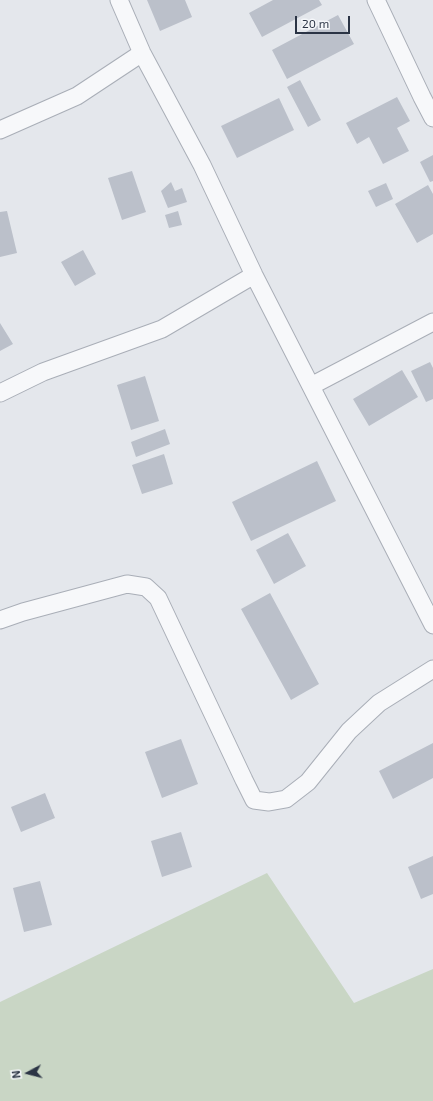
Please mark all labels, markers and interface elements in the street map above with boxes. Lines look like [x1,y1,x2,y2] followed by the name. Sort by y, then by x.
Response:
[297,8,352,34] scale bar
[302,16,329,30] text: 20 m
[8,1053,48,1093] north arrow
[9,1070,23,1079] text: N

